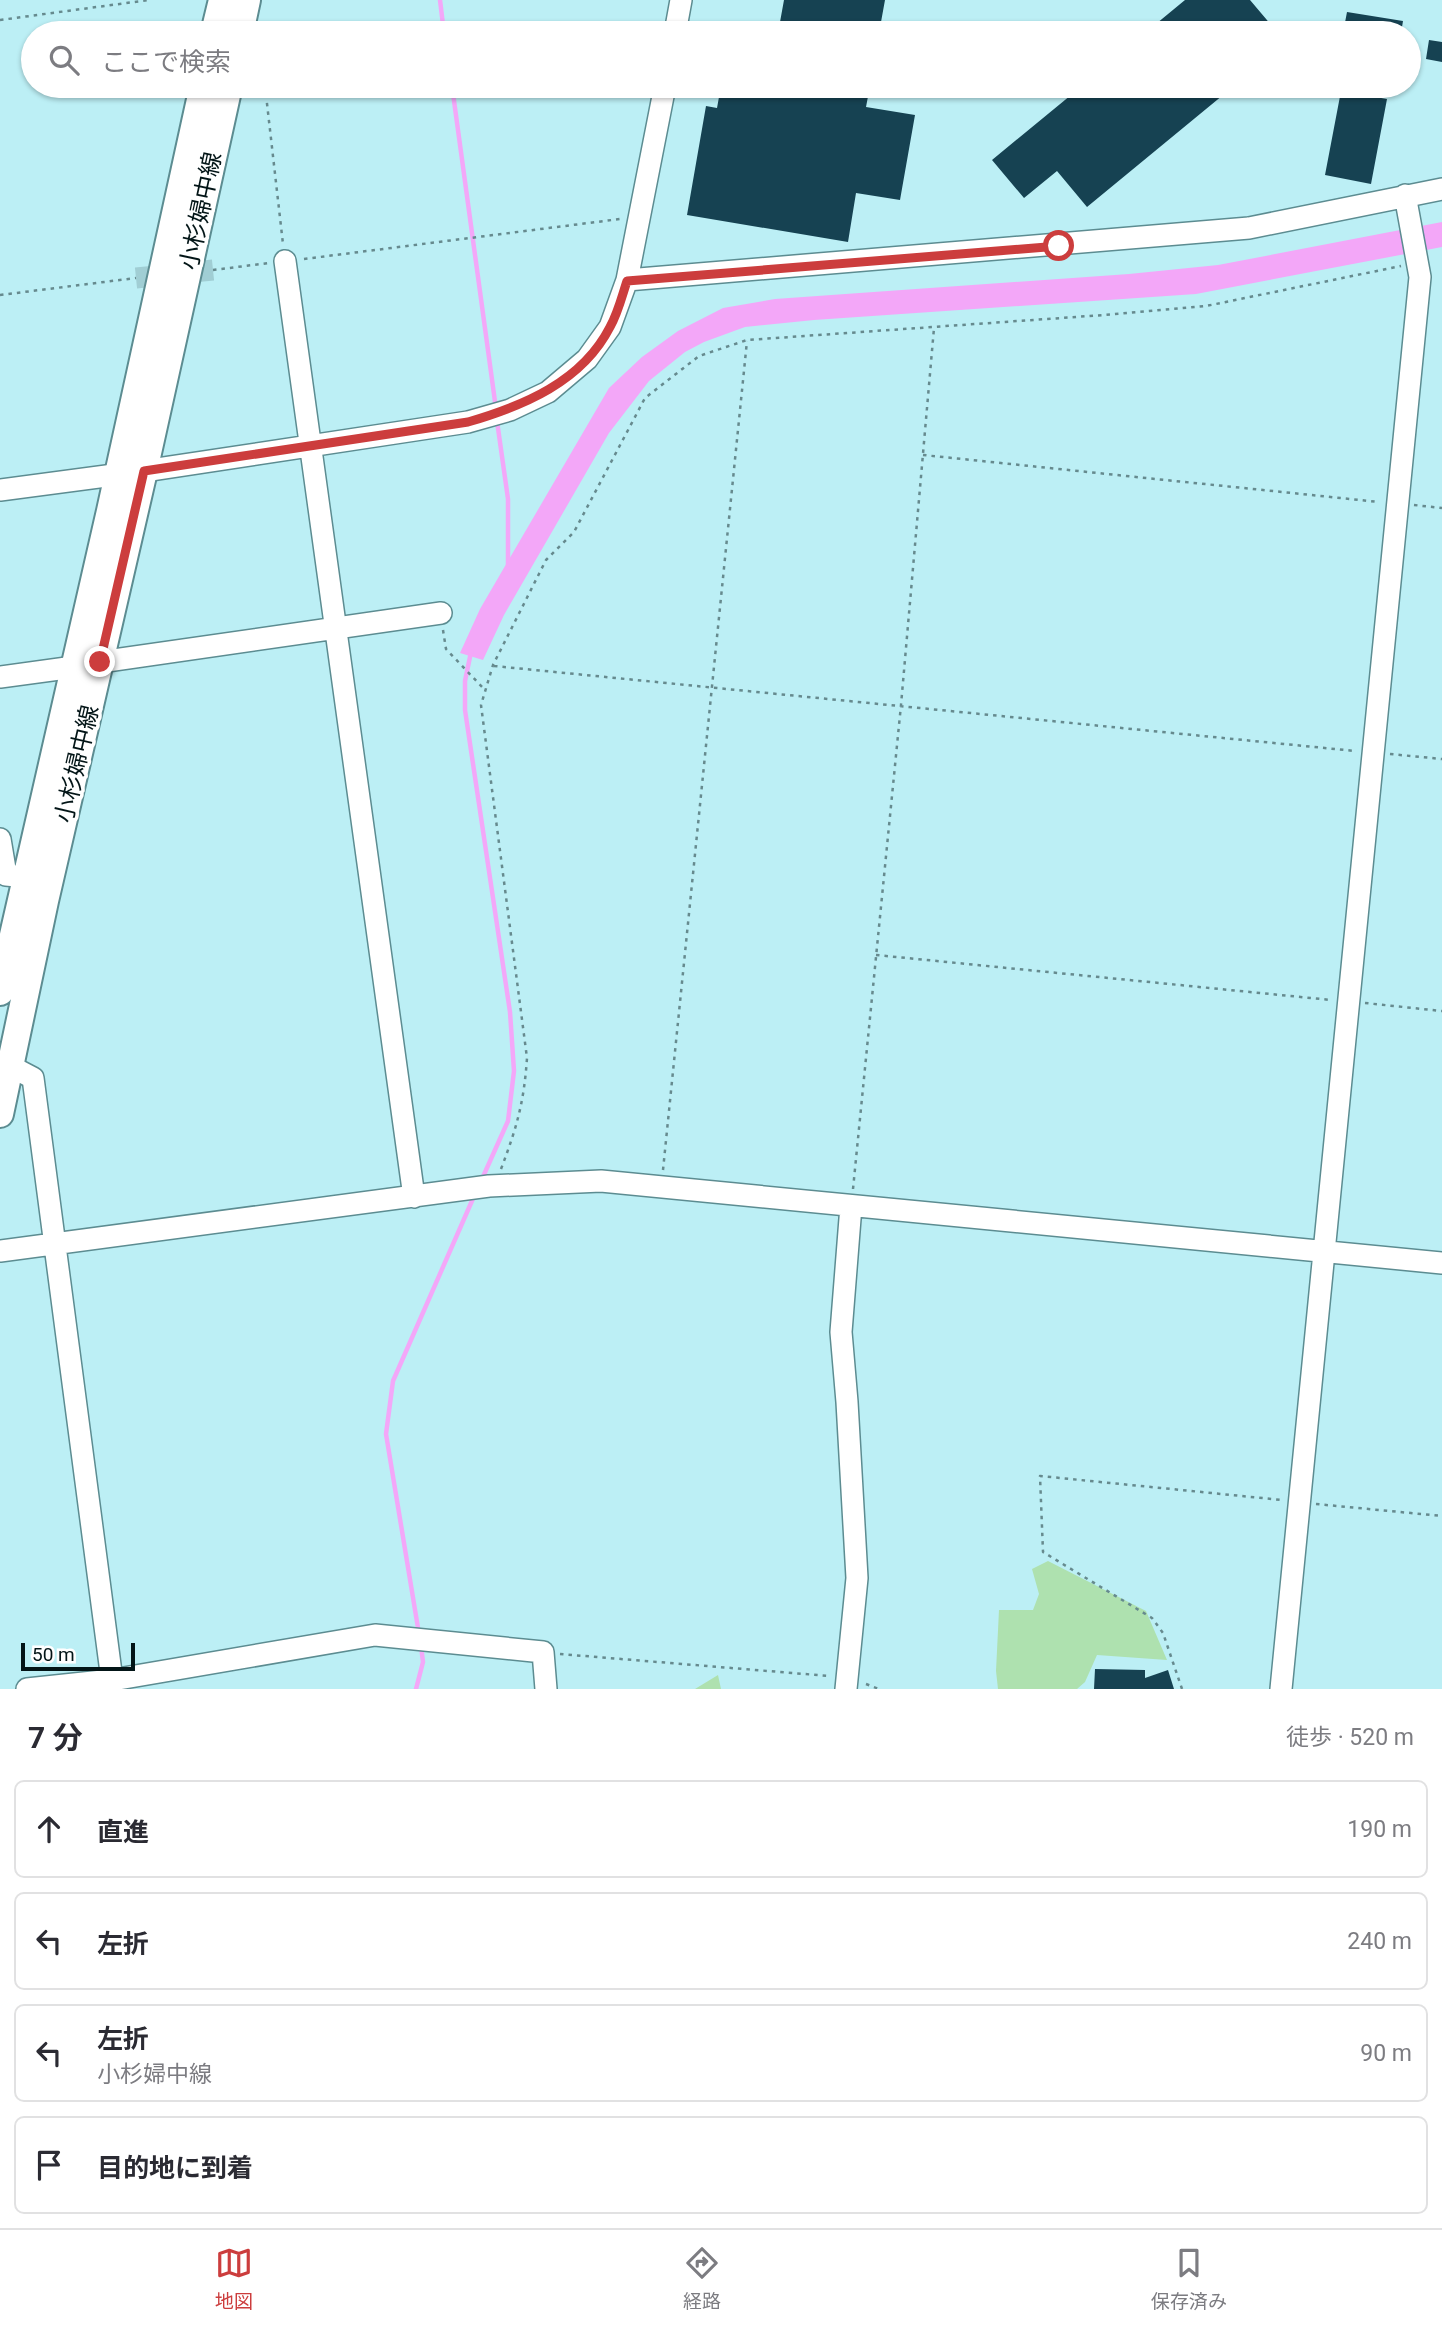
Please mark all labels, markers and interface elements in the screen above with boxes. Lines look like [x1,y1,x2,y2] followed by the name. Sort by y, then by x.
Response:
[21,21,1421,98] search box
[45,41,83,79] icon: search
[101,47,231,77] text: ここで検索
[175,149,227,273] street label: 小杉婦中線
[1043,230,1074,261] route start
[84,646,115,677] route end
[50,702,104,826] street label: 小杉婦中線
[21,1640,135,1672] scale bar
[32,1643,75,1666] text: 50 m
[28,1720,83,1755] text: 7 分
[1286,1724,1414,1751] text: 徒歩 · 520 m
[30,1810,68,1848] icon: ahead
[1347,1816,1412,1843] text: 190 m
[97,1817,149,1847] text: 直進
[30,1922,68,1960] icon: left
[1347,1928,1412,1955] text: 240 m
[97,1929,149,1959] text: 左折
[97,2024,149,2054] text: 左折
[30,2034,68,2072] icon: left
[1360,2040,1412,2067] text: 90 m
[97,2061,212,2088] text: 小杉婦中線
[30,2146,68,2184] icon: arrive
[97,2153,253,2183] text: 目的地に到着
[215,2244,253,2313] tab: 地図
[683,2244,721,2313] tab: 経路
[1151,2244,1227,2313] tab: 保存済み

